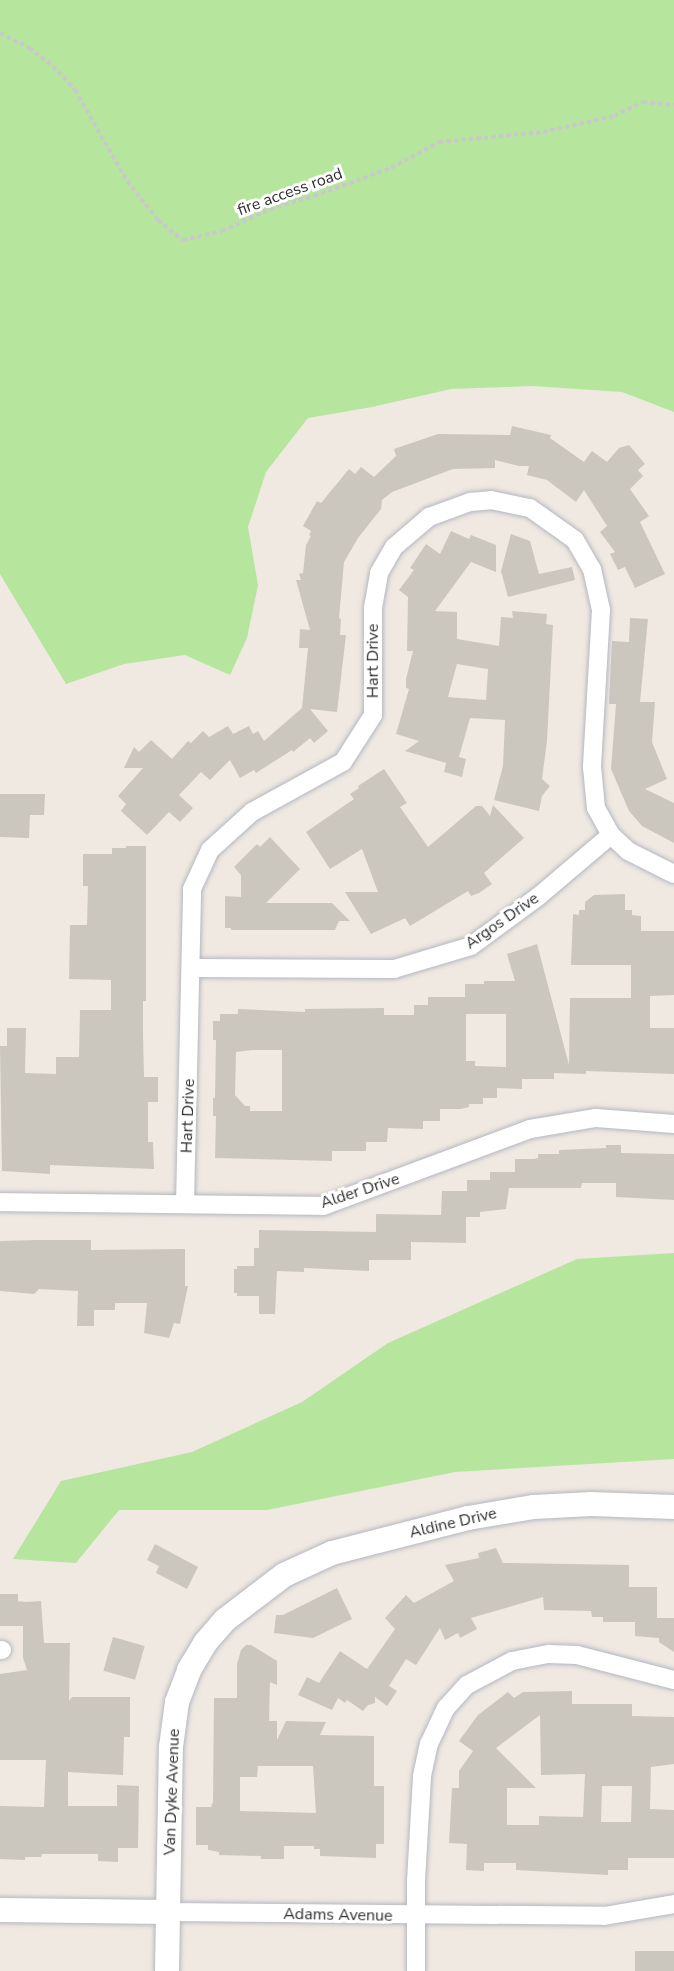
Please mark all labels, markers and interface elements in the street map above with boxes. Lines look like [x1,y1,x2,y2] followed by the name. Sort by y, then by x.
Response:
[235,164,345,220] street label: fire access road
[363,624,383,698] street label: Hart Drive
[462,889,542,953] street label: Argos Drive
[177,1078,199,1154] street label: Hart Drive
[318,1169,402,1213] street label: Alder Drive
[407,1504,499,1542] street label: Aldine Drive
[160,1728,184,1856] street label: Van Dyke Avenue
[283,1904,393,1926] street label: Adams Avenue

